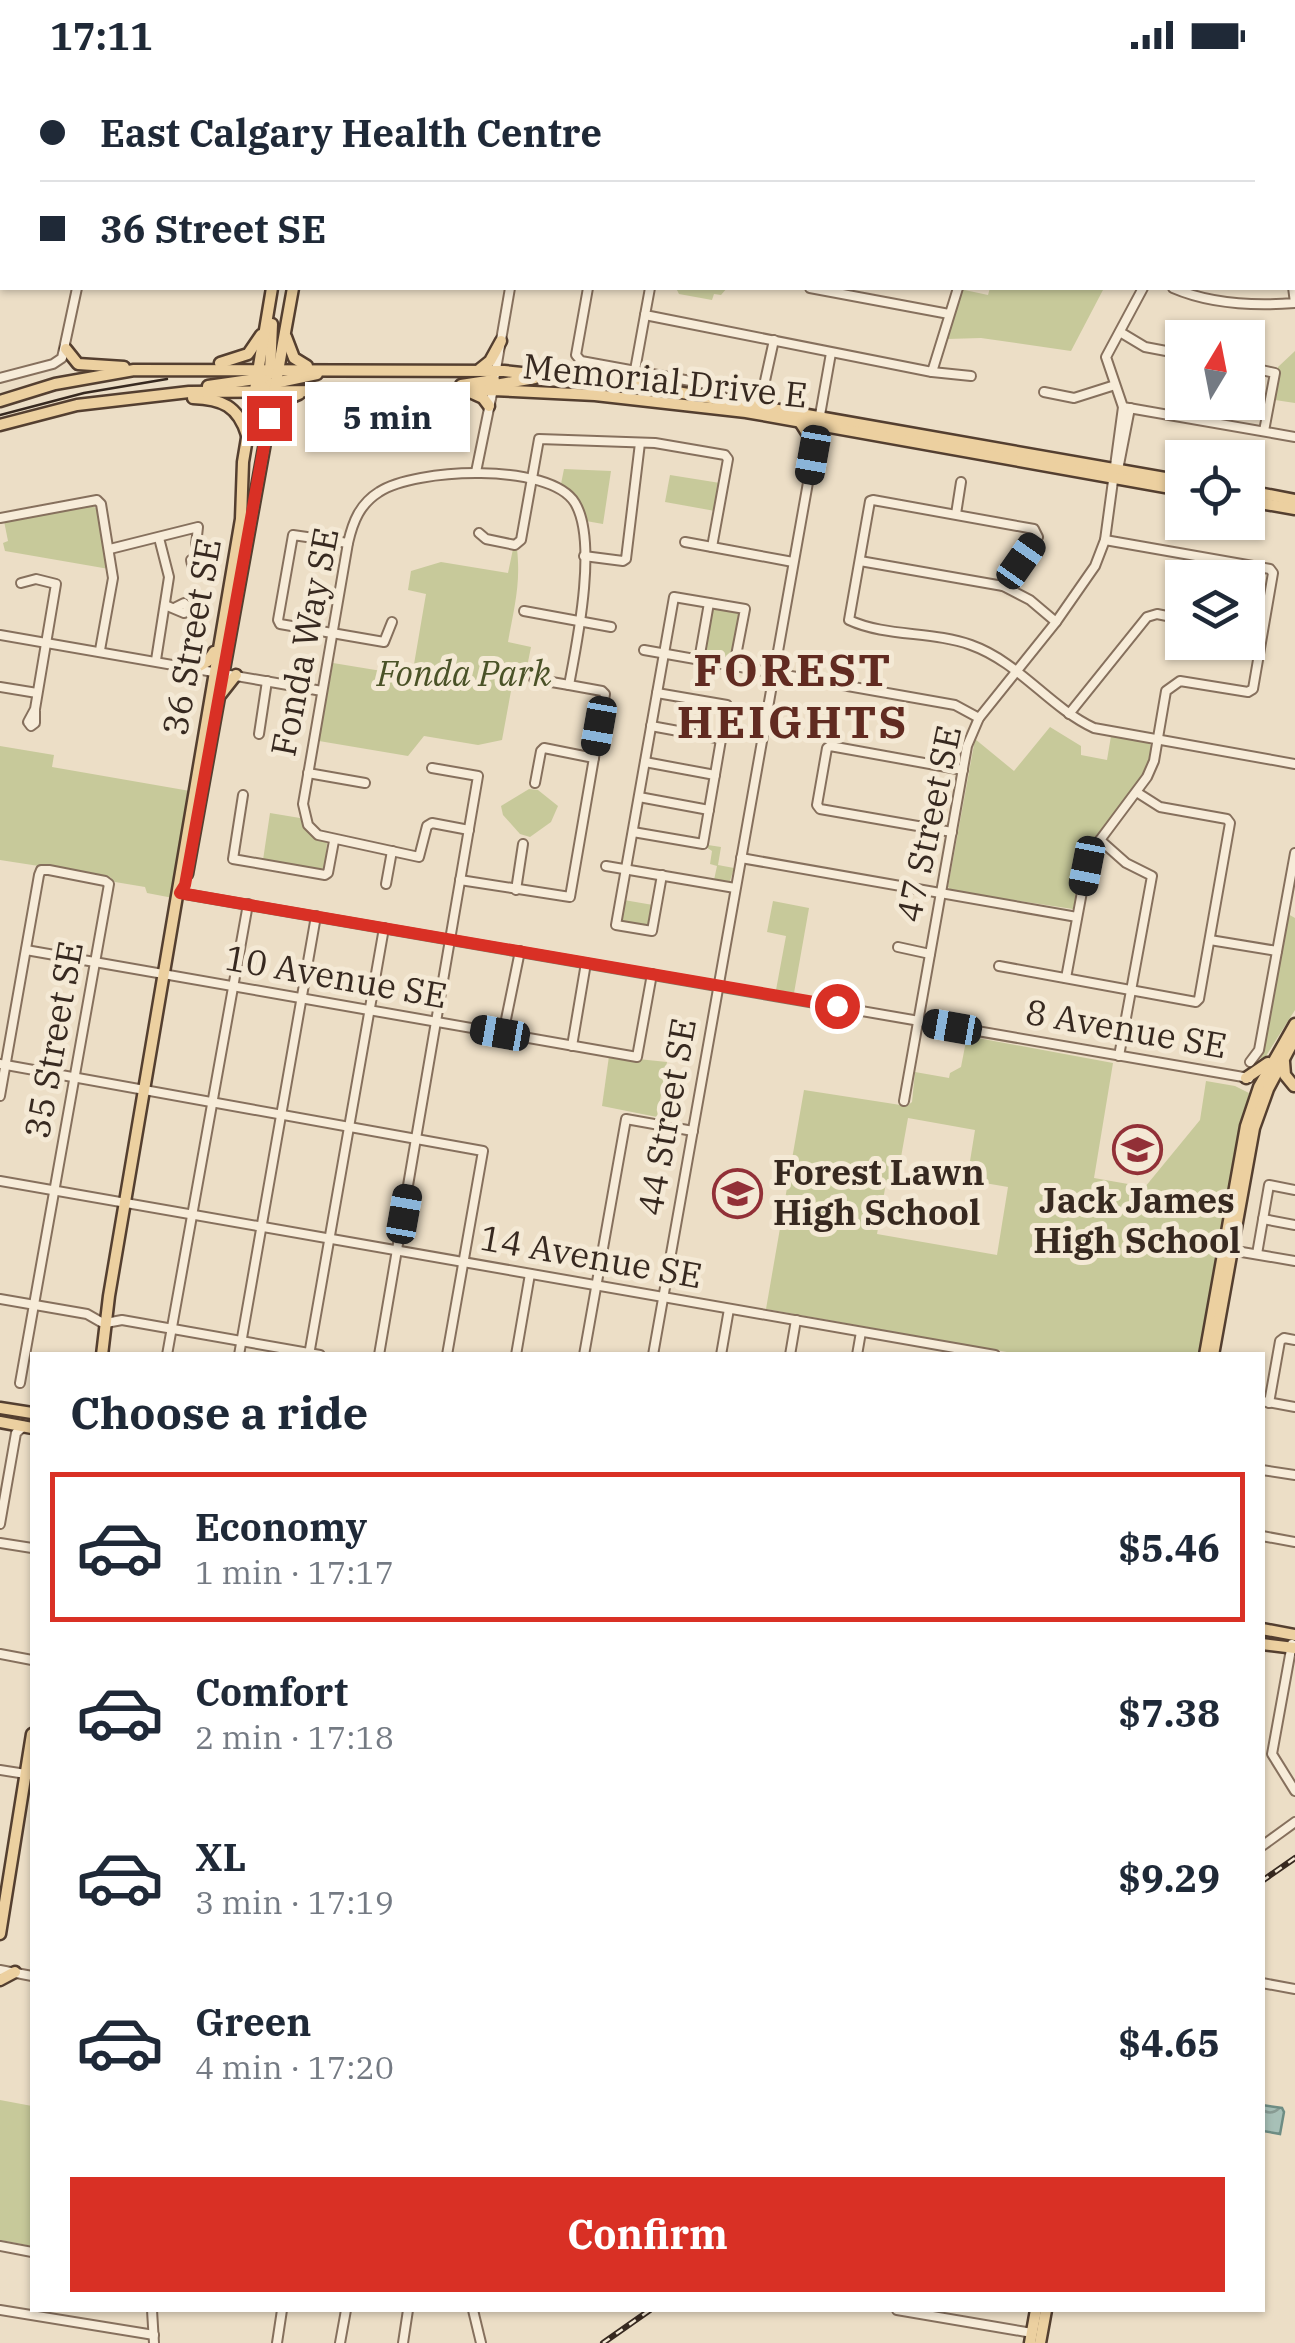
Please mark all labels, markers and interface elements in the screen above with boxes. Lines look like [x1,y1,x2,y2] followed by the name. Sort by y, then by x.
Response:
[50,11,153,60] text: 17:11
[100,108,602,157] text: East Calgary Health Centre
[100,204,326,253] text: 36 Street SE
[1165,320,1265,420] north arrow
[1165,320,1265,660] map controls
[521,342,809,418] street label: Memorial Drive E
[304,383,469,453] callout: 5 min
[247,396,292,441] route end
[343,396,432,438] text: 5 min
[793,423,833,487] car
[1165,440,1265,540] button: locate
[259,524,349,760] street label: Fonda Way SE
[992,528,1050,594] car
[151,535,231,739] street label: 36 Street SE
[1165,560,1265,660] button: layers
[677,640,909,750] district label: FOREST HEIGHTS
[376,650,552,696] park label: Fonda Park
[579,694,619,758] car
[885,721,971,926] street label: 47 Street SE
[1067,834,1107,898] car
[222,934,451,1018] street label: 10 Avenue SE
[13,938,93,1142] street label: 35 Street SE
[815,984,860,1029] route start
[1022,988,1230,1068] street label: 8 Avenue SE
[920,1007,984,1047] car
[468,1013,532,1053] car
[626,1015,706,1219] street label: 44 Street SE
[1111,1123,1163,1175] school or university icon: Jack James High School
[773,1149,985,1235] place label: Forest Lawn High School
[712,1167,764,1219] school or university icon: Forest Lawn High School
[1033,1177,1241,1263] place label: Jack James High School
[384,1182,424,1246] car
[477,1214,706,1298] street label: 14 Avenue SE
[70,1383,368,1441] text: Choose a ride
[75,1502,165,1592] icon: car
[195,1502,367,1551] text: Economy
[1118,1523,1220,1572] text: $5.46
[195,1551,394,1593] text: 1 min · 17:17
[75,1667,165,1757] icon: car
[195,1667,348,1716] text: Comfort
[1118,1688,1220,1737] text: $7.38
[195,1716,394,1758] text: 2 min · 17:18
[75,1832,165,1922] icon: car
[195,1832,246,1881] text: XL
[1118,1853,1220,1902] text: $9.29
[195,1881,394,1923] text: 3 min · 17:19
[75,1997,165,2087] icon: car
[195,1997,311,2046] text: Green
[1118,2018,1220,2067] text: $4.65
[195,2046,394,2088] text: 4 min · 17:20
[70,2177,1225,2292] button: Confirm

